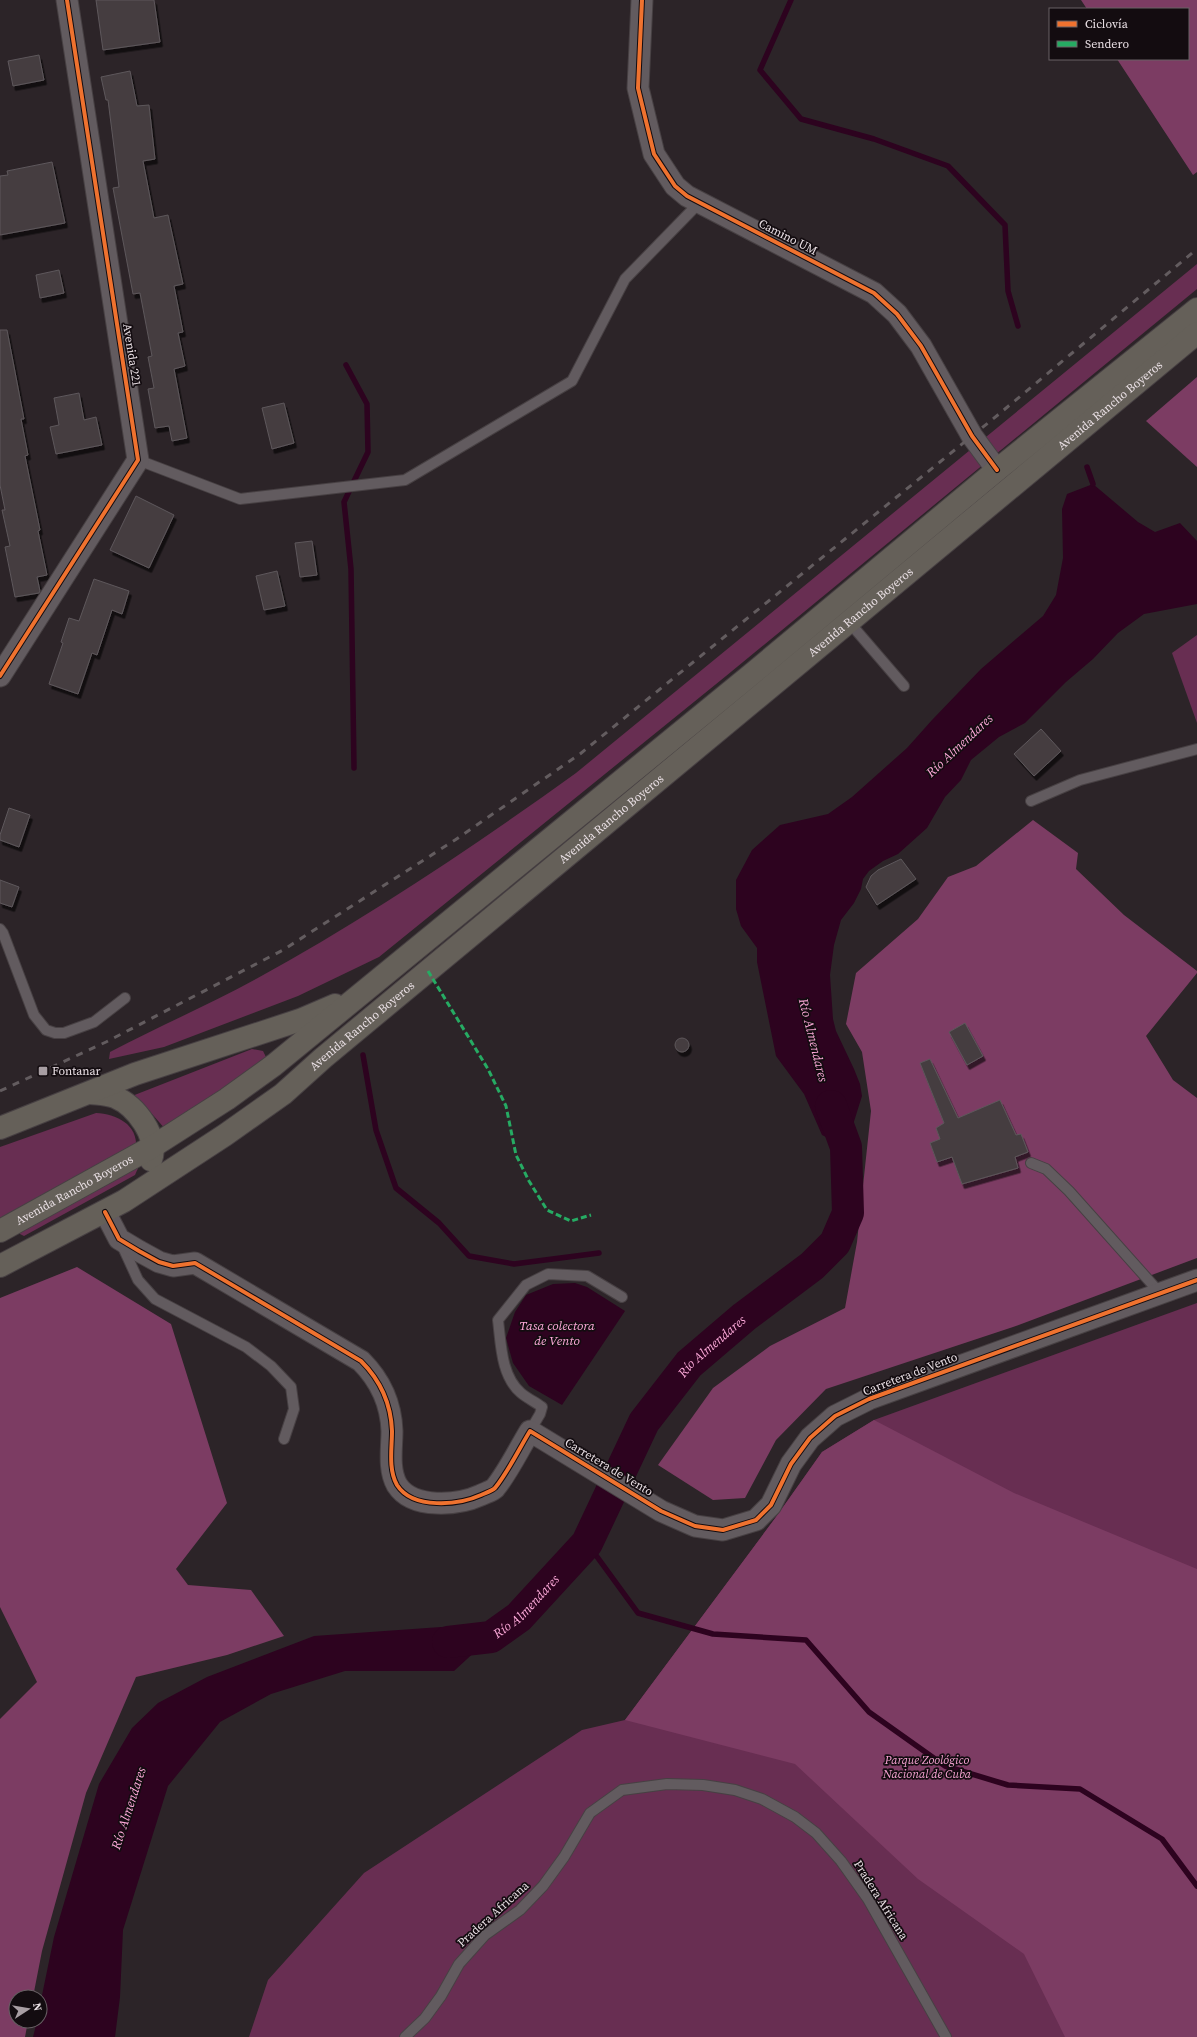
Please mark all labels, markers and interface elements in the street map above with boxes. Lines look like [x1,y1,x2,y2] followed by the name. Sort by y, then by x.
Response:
[1049,8,1189,60] legend
[1085,16,1129,32] text: Ciclovía
[1085,36,1129,52] text: Sendero
[756,215,820,259] street label: Camino UM
[119,322,145,388] street label: Avenida 221
[1054,357,1166,453] street label: Avenida Rancho Boyeros
[805,564,917,660] street label: Avenida Rancho Boyeros
[922,710,997,781] water label: Río Almendares
[555,771,667,867] street label: Avenida Rancho Boyeros
[306,977,418,1074] street label: Avenida Rancho Boyeros
[795,996,832,1084] water label: Río Almendares
[52,1063,101,1079] place label: Fontanar
[37,1065,49,1077] marker: Fontanar
[13,1151,136,1229] street label: Avenida Rancho Boyeros
[673,1311,749,1381] water label: Río Almendares
[519,1317,595,1349] water label: Tasa colectora de Vento
[860,1348,960,1399] street label: Carretera de Vento
[562,1434,656,1500] street label: Carretera de Vento
[489,1571,563,1643] water label: Río Almendares
[882,1752,972,1782] park label: Parque Zoológico Nacional de Cuba
[107,1765,150,1852] water label: Río Almendares
[850,1857,912,1944] street label: Pradera Africana
[454,1877,533,1950] street label: Pradera Africana
[8,1989,48,2029] north arrow
[29,2002,45,2013] text: N

